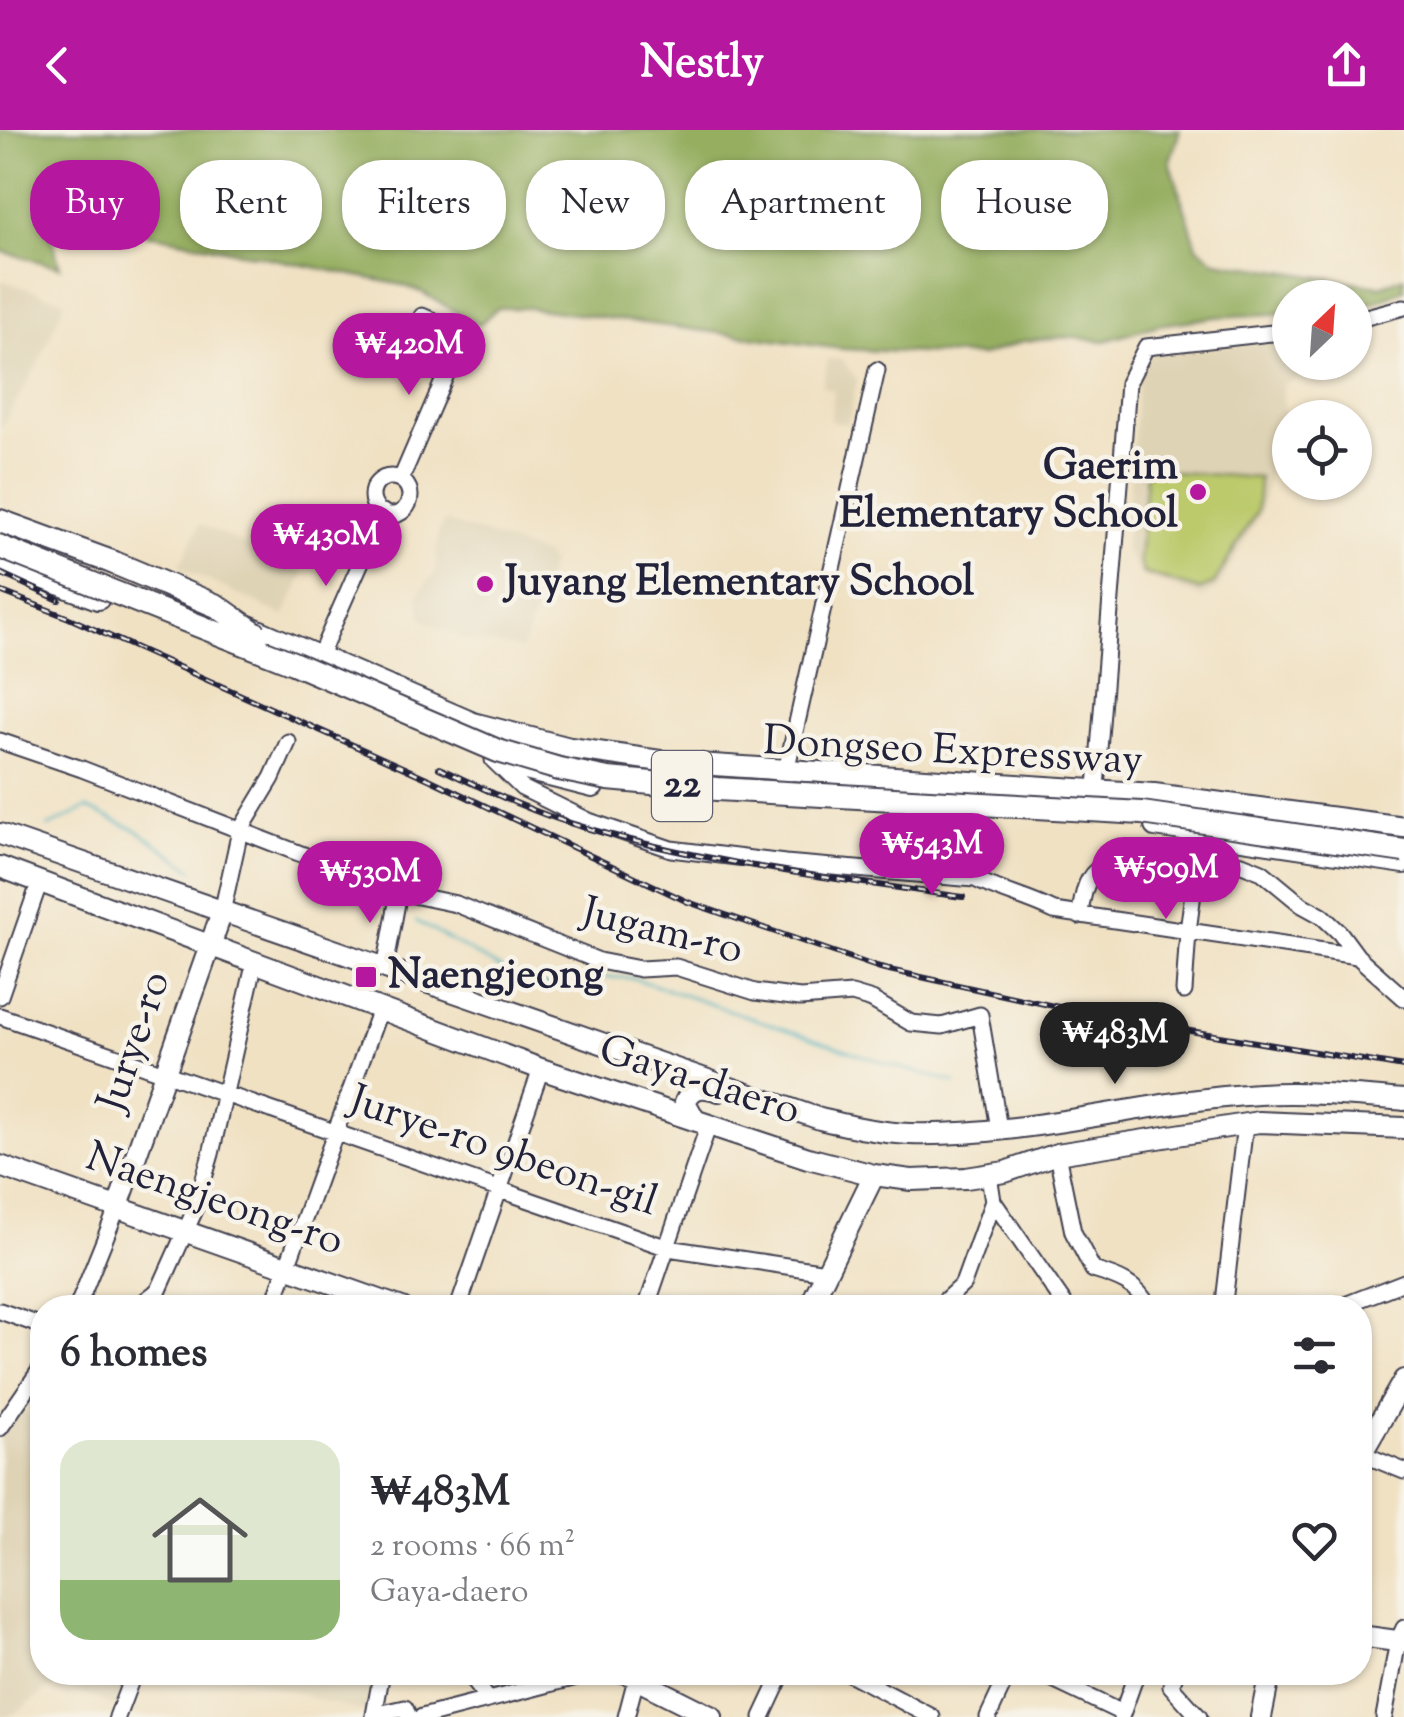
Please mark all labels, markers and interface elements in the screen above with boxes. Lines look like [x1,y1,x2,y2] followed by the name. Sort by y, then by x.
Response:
[640,33,764,98] text: Nestly
[30,38,85,93] icon: back
[1319,38,1374,93] icon: share
[30,160,160,250] chip: Buy
[180,160,322,250] chip: Rent
[342,160,506,250] chip: Filters
[526,160,665,250] chip: New
[685,160,921,250] chip: Apartment
[941,160,1108,250] chip: House
[1272,280,1372,380] north arrow
[1272,280,1372,500] map controls
[339,313,479,398] pin: ₩420M
[355,322,463,368] text: ₩420M
[1272,400,1372,500] button: locate
[839,438,1178,546] place label: Gaerim Elementary School
[1187,481,1209,503] marker: Gaerim Elementary School
[256,504,396,589] pin: ₩430M
[273,513,379,559] text: ₩430M
[502,554,975,614] place label: Juyang Elementary School
[474,573,496,595] marker: Juyang Elementary School
[762,713,1144,793] street label: Dongseo Expressway
[652,751,712,821] road number: 22
[862,813,1002,898] pin: ₩543M
[881,822,983,868] text: ₩543M
[1096,837,1236,922] pin: ₩509M
[300,841,440,926] pin: ₩530M
[1114,846,1218,892] text: ₩509M
[319,850,421,896] text: ₩530M
[573,884,749,982] street label: Jugam-ro
[388,947,604,1007] place label: Naengjeong
[83,964,188,1122] street label: Jurye-ro
[353,964,379,990] marker: Naengjeong
[1045,1002,1185,1087] pin: ₩483M
[1062,1011,1168,1057] text: ₩483M
[591,1021,807,1143] street label: Gaya-daero
[339,1072,665,1234] street label: Jurye-ro 9beon-gil
[77,1129,351,1273] street label: Naengjeong-ro
[60,1325,207,1385] text: 6 homes
[1287,1328,1342,1383] icon: filters
[370,1464,510,1524] text: ₩483M
[140,1480,260,1600] icon: home
[1287,1513,1342,1568] icon: heart
[370,1524,575,1570] text: 2 rooms · 66 m²
[370,1570,528,1616] text: Gaya-daero

